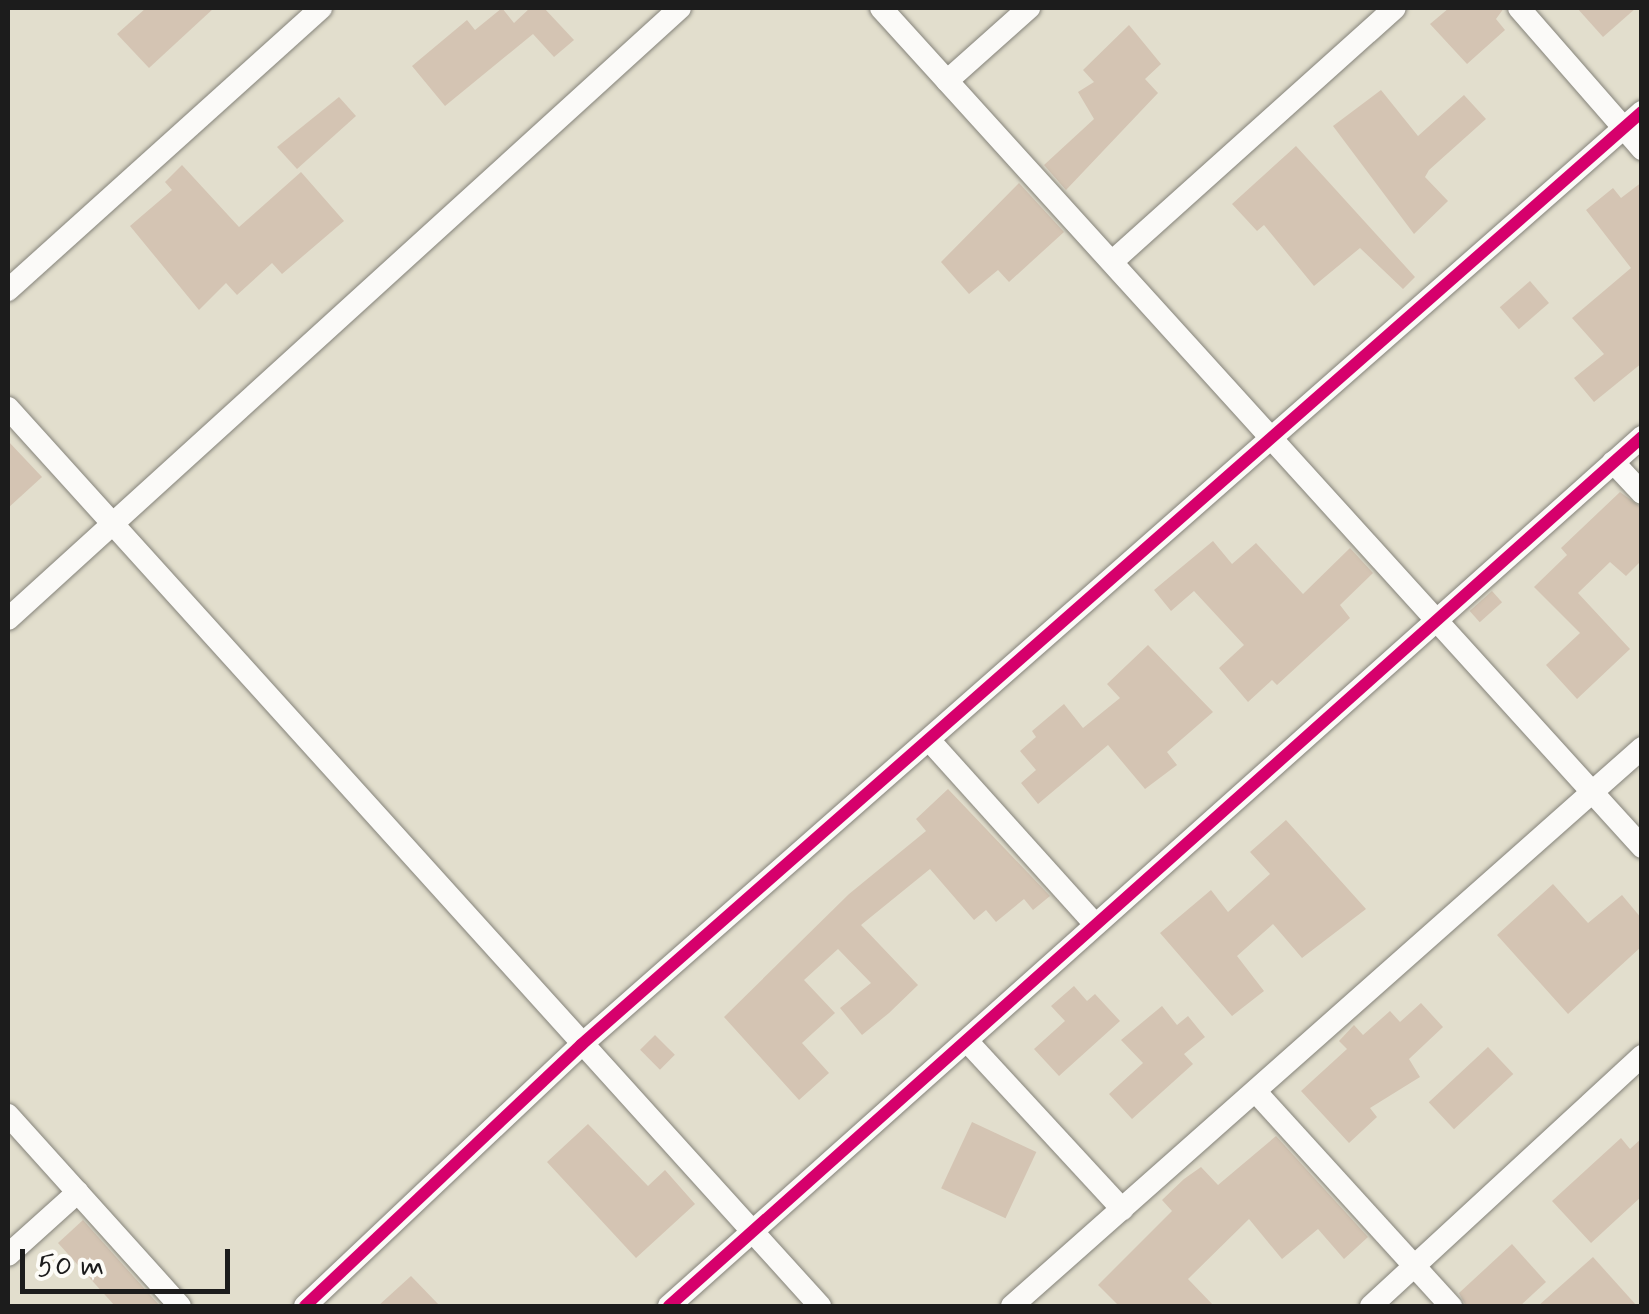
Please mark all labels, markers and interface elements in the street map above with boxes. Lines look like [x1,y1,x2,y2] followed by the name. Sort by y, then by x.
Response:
[25,1229,235,1291] scale bar
[37,1247,104,1286] text: 50 m

